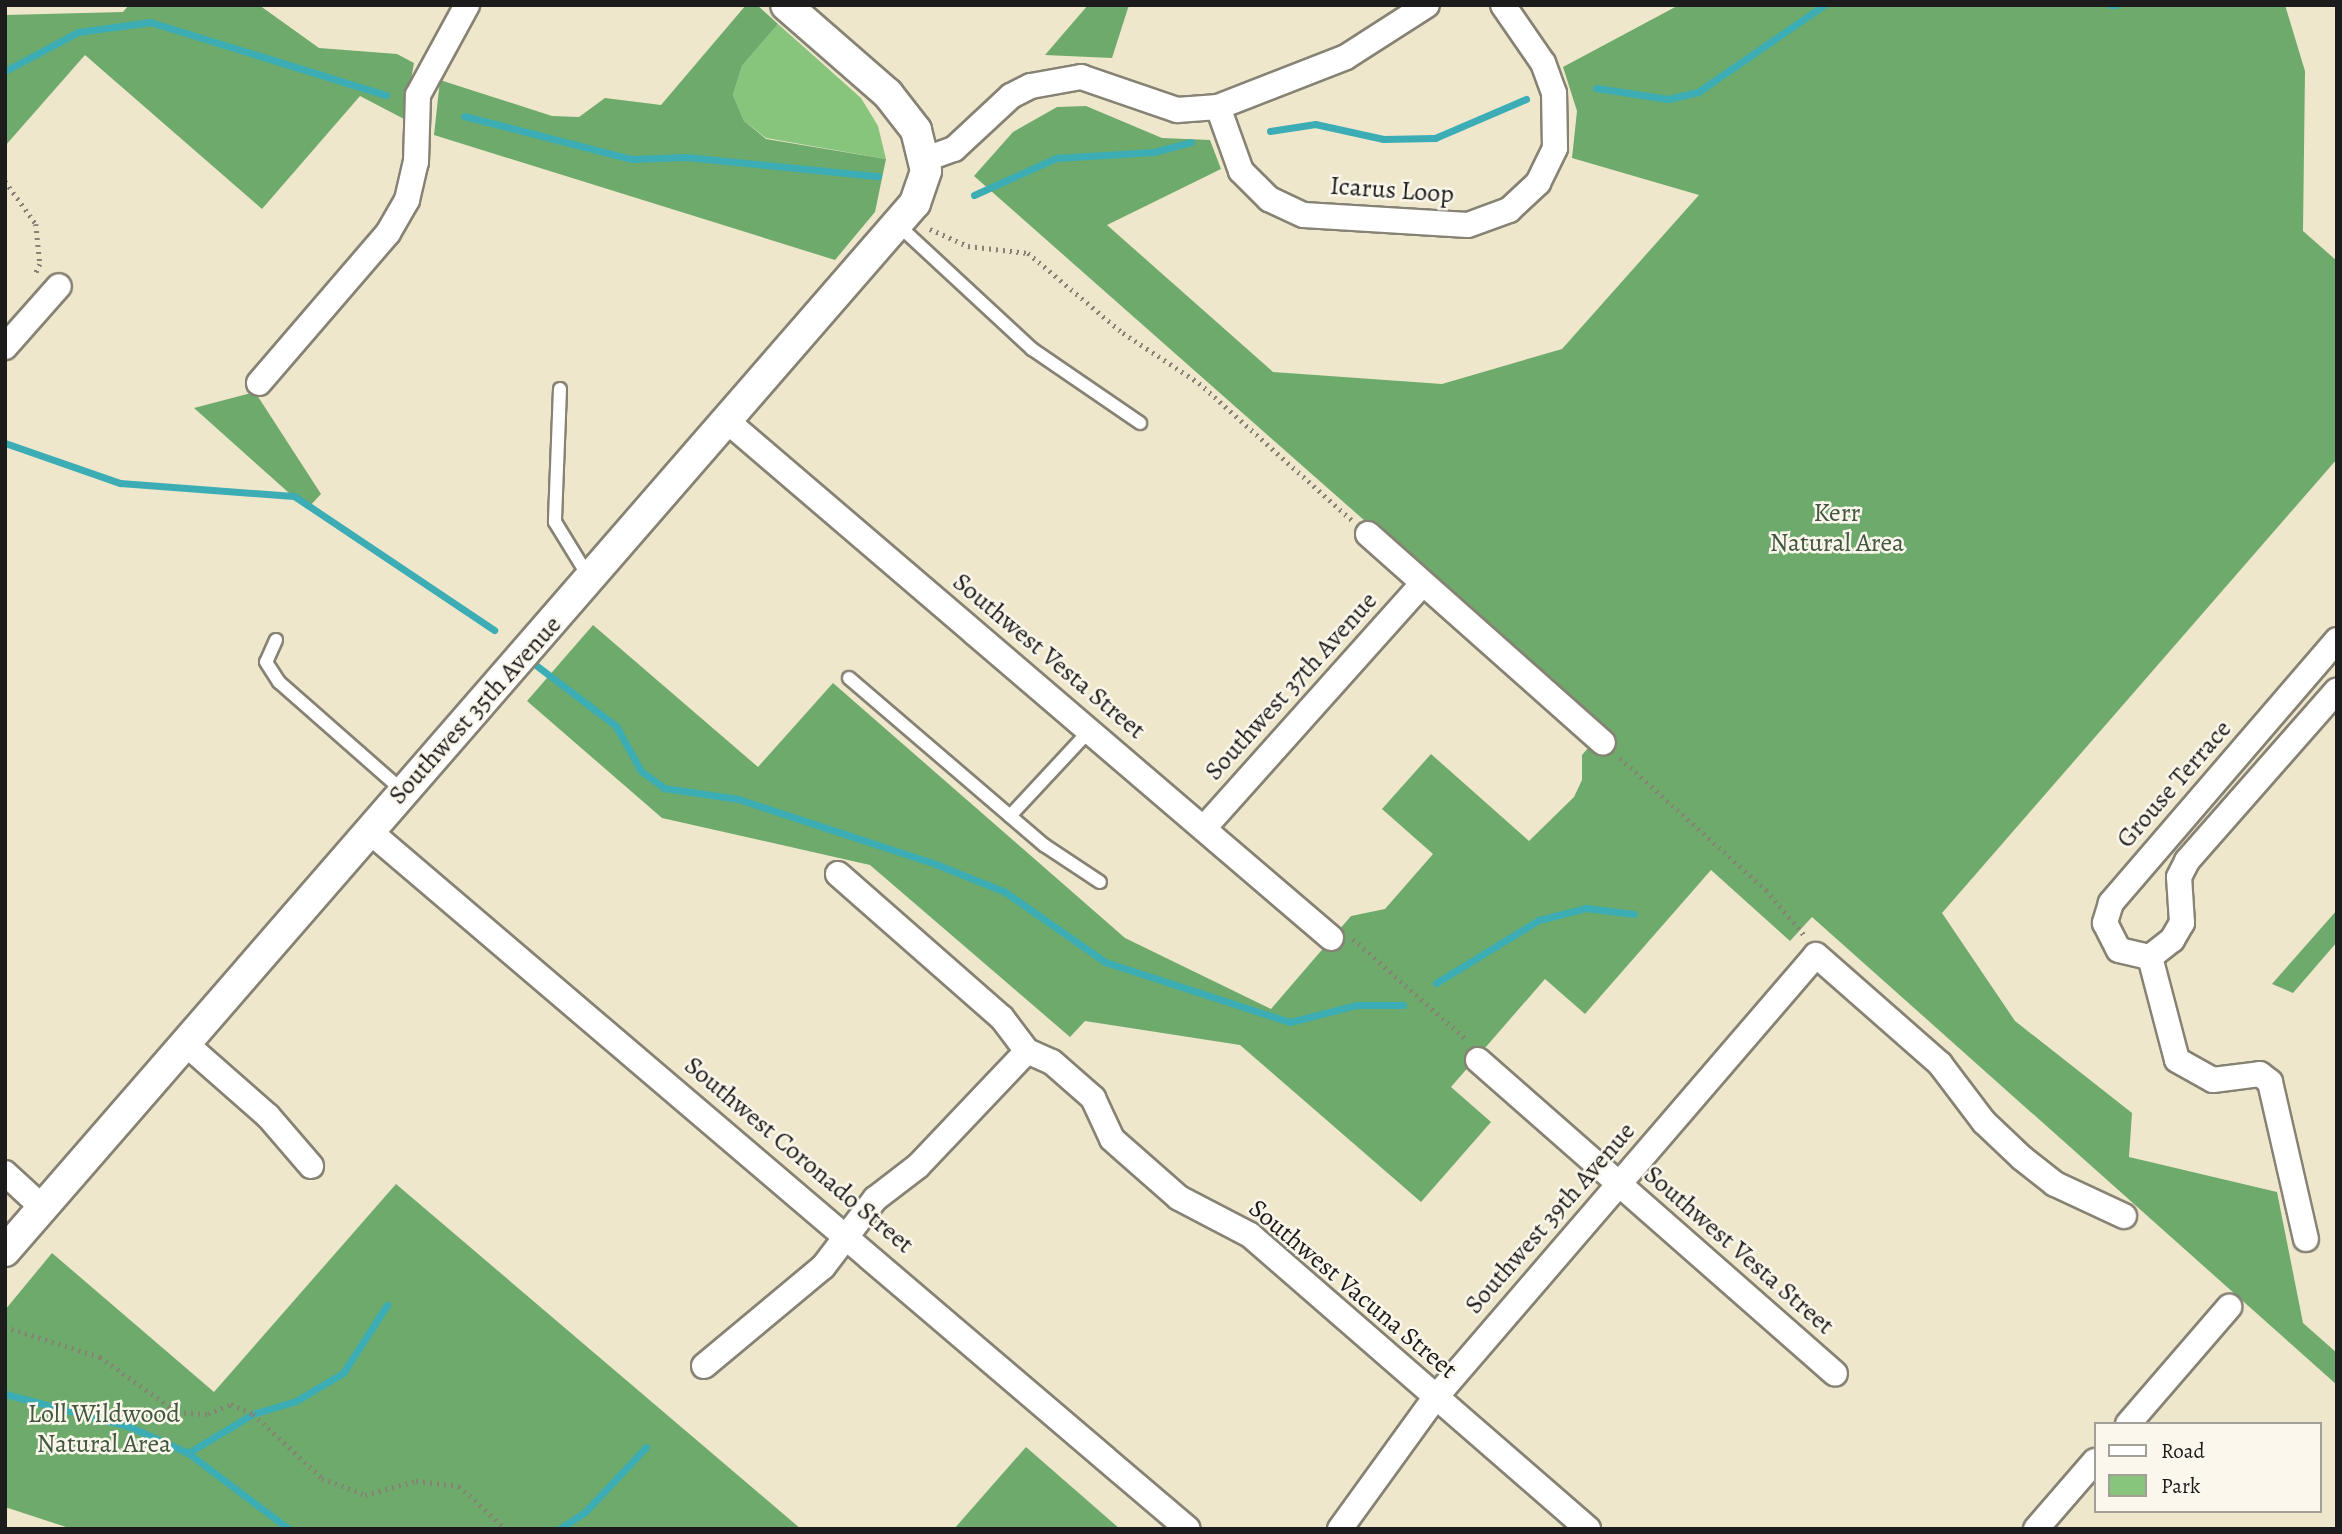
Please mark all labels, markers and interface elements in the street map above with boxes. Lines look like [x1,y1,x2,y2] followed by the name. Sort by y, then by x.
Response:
[1329,170,1455,210] street label: Icarus Loop
[1770,497,1904,558] park label: Kerr Natural Area
[946,566,1152,746] street label: Southwest Vesta Street
[1198,585,1384,787] street label: Southwest 37th Avenue
[382,609,568,811] street label: Southwest 35th Avenue
[2110,714,2238,854] street label: Grouse Terrace
[678,1050,920,1260] street label: Southwest Coronado Street
[1458,1116,1642,1320] street label: Southwest 39th Avenue
[1638,1159,1840,1341] street label: Southwest Vesta Street
[1242,1193,1464,1385] street label: Southwest Vacuna Street
[28,1398,180,1460] park label: Loll Wildwood Natural Area
[2094,1422,2321,1513] legend
[2161,1437,2205,1465] text: Road
[2161,1472,2200,1500] text: Park

